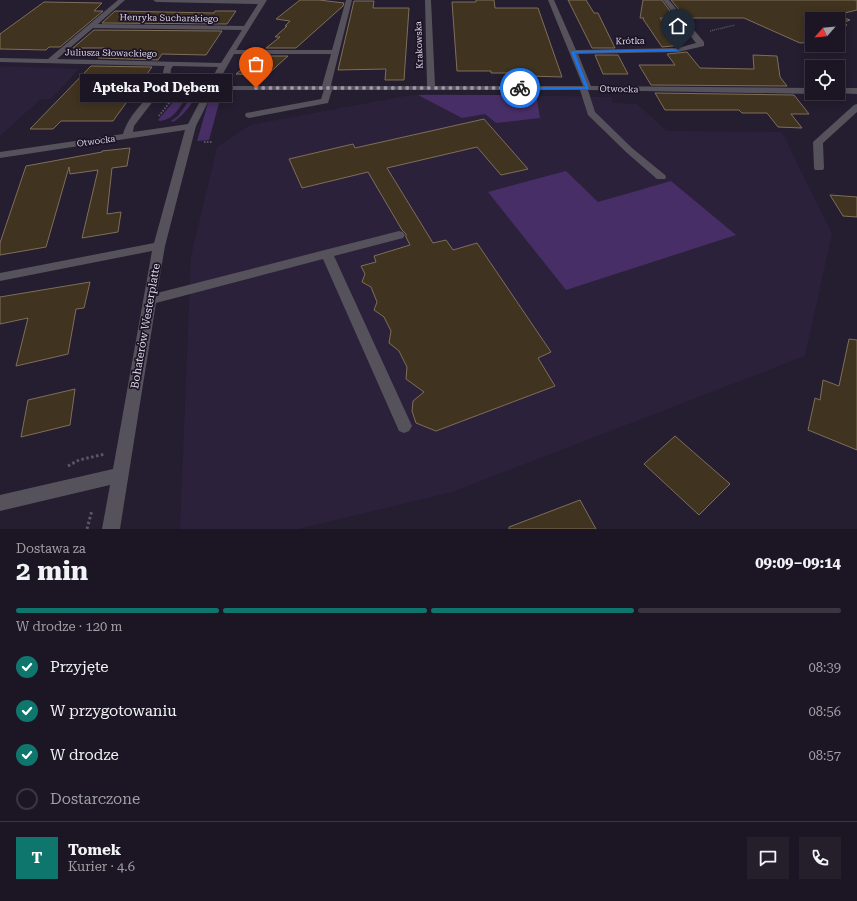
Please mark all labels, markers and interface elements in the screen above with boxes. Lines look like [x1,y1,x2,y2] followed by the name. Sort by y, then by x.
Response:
[661,9,695,50] pin
[120,12,219,24] street label: Henryka Sucharskiego
[805,12,845,52] north arrow
[805,12,845,100] map controls
[667,15,689,37] icon: home
[413,21,425,69] street label: Krakowska
[615,36,645,46] street label: Krótka
[65,47,158,59] street label: Juliusza Słowackiego
[239,47,273,88] pin
[245,53,267,75] icon: bag
[805,60,845,100] button: locate
[500,68,540,108] courier
[80,74,232,102] callout: Apteka Pod Dębem
[509,77,531,99] icon: bike
[93,80,219,95] text: Apteka Pod Dębem
[600,84,639,94] street label: Otwocka
[76,133,116,149] street label: Otwocka
[128,262,163,390] street label: Bohaterów Westerplatte
[16,541,86,556] text: Dostawa za
[755,554,841,572] text: 09:09–09:14
[16,556,88,586] text: 2 min
[16,619,122,634] text: W drodze · 120 m
[16,656,38,678] icon: check
[50,658,109,676] text: Przyjęte
[809,660,841,675] text: 08:39
[16,700,38,722] icon: check
[50,702,177,720] text: W przygotowaniu
[809,704,841,719] text: 08:56
[16,744,38,766] icon: check
[50,746,119,764] text: W drodze
[809,748,841,763] text: 08:57
[50,790,140,808] text: Dostarczone
[747,837,789,879] button: chat
[799,837,841,879] button: phone
[68,841,121,859] text: Tomek
[32,849,42,867] text: T
[68,859,135,874] text: Kurier · 4.6

